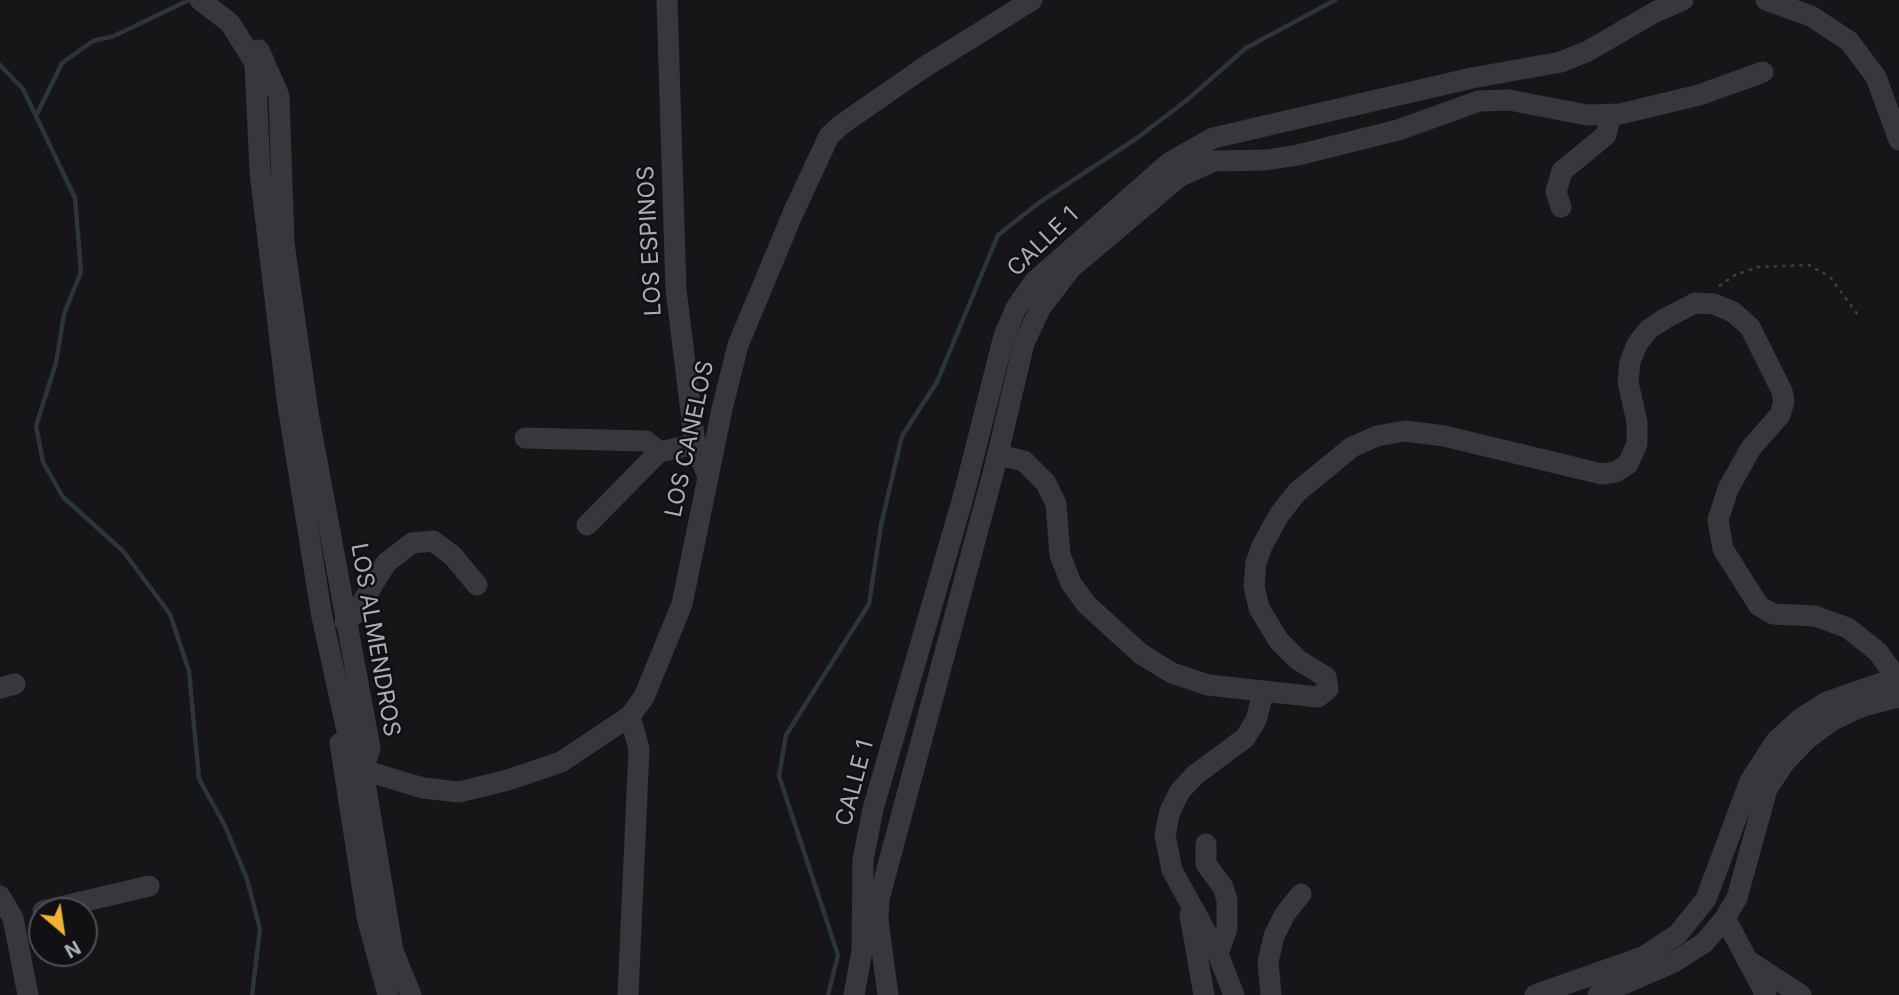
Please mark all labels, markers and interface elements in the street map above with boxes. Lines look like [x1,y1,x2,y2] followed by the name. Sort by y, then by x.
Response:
[632,165,668,317] street label: LOS ESPINOS
[1002,202,1084,282] street label: CALLE 1
[660,358,720,520] street label: LOS CANELOS
[344,541,406,739] street label: LOS ALMENDROS
[830,737,880,829] street label: CALLE 1
[28,897,98,967] north arrow
[61,935,84,963] text: N

